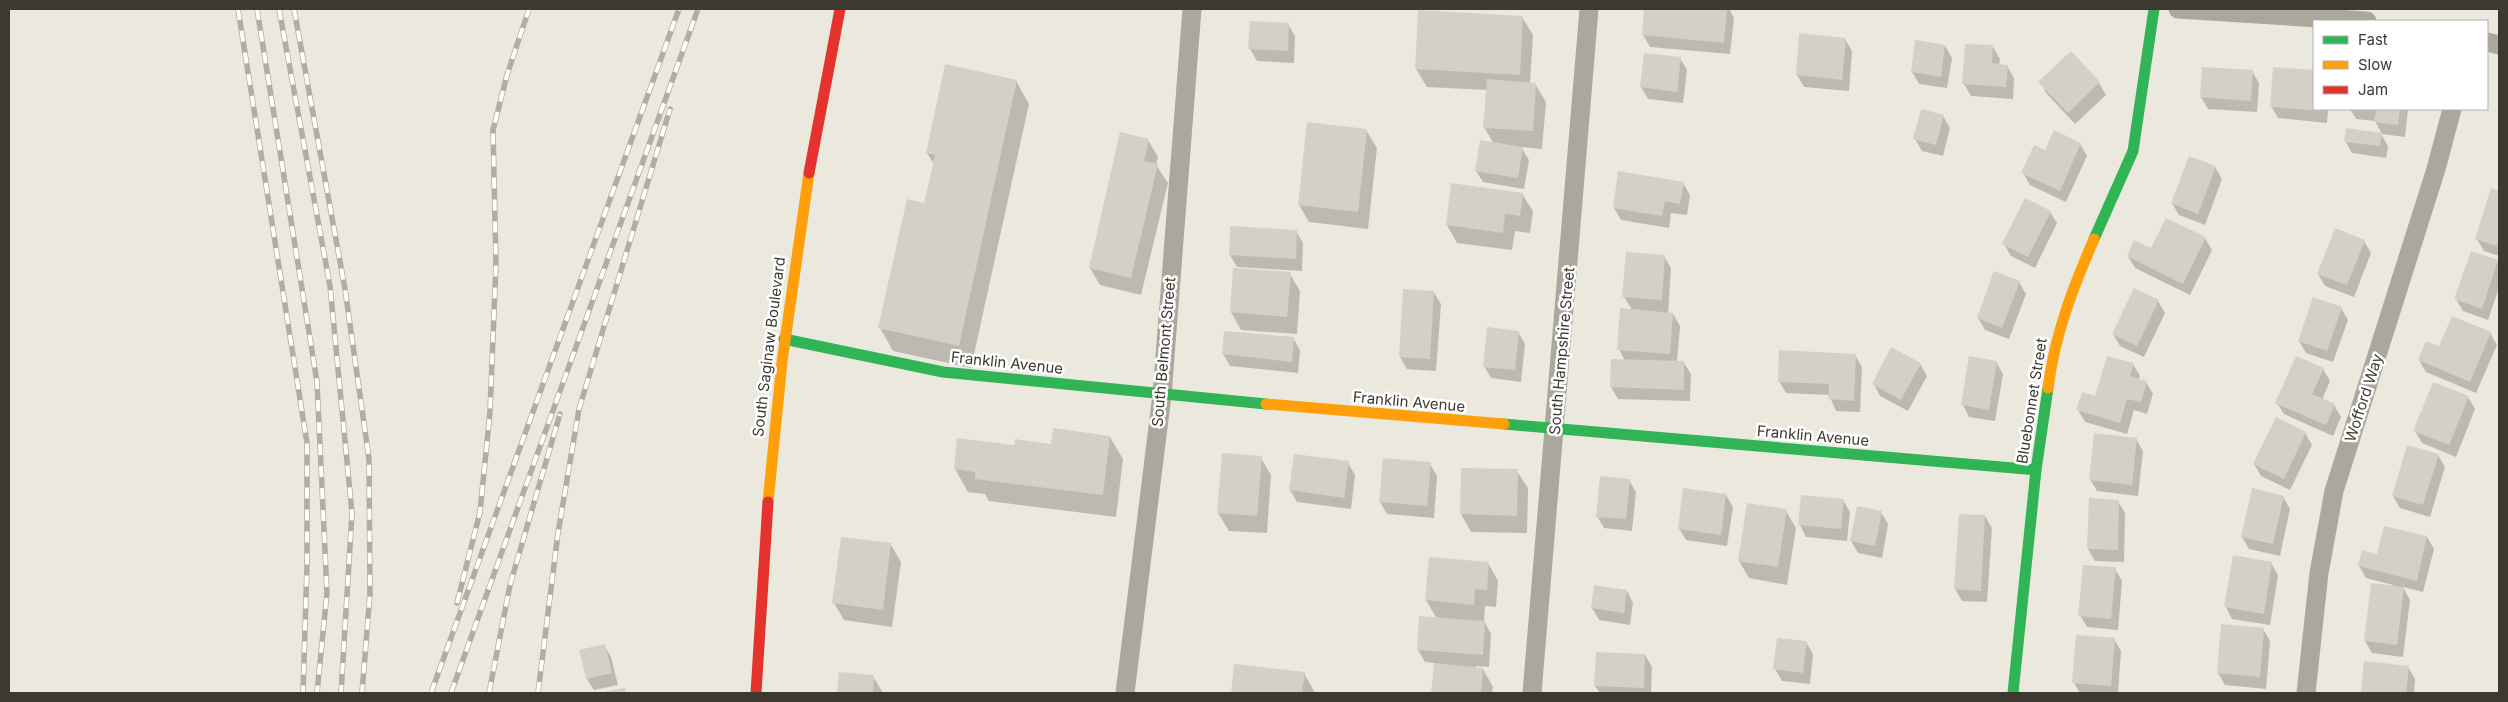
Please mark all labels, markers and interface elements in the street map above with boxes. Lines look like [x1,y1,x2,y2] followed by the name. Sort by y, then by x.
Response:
[2313,20,2488,110] legend
[2358,30,2388,49] text: Fast
[2358,55,2392,74] text: Slow
[2358,80,2388,99] text: Jam
[748,256,789,438] street label: South Saginaw Boulevard
[1545,266,1578,436] street label: South Hampshire Street
[1147,276,1180,428] street label: South Belmont Street
[2012,337,2051,465] street label: Bluebonnet Street
[950,347,1064,378] street label: Franklin Avenue
[2340,351,2387,444] street label: Wofford Way
[1352,387,1466,416] street label: Franklin Avenue
[1756,421,1870,450] street label: Franklin Avenue

